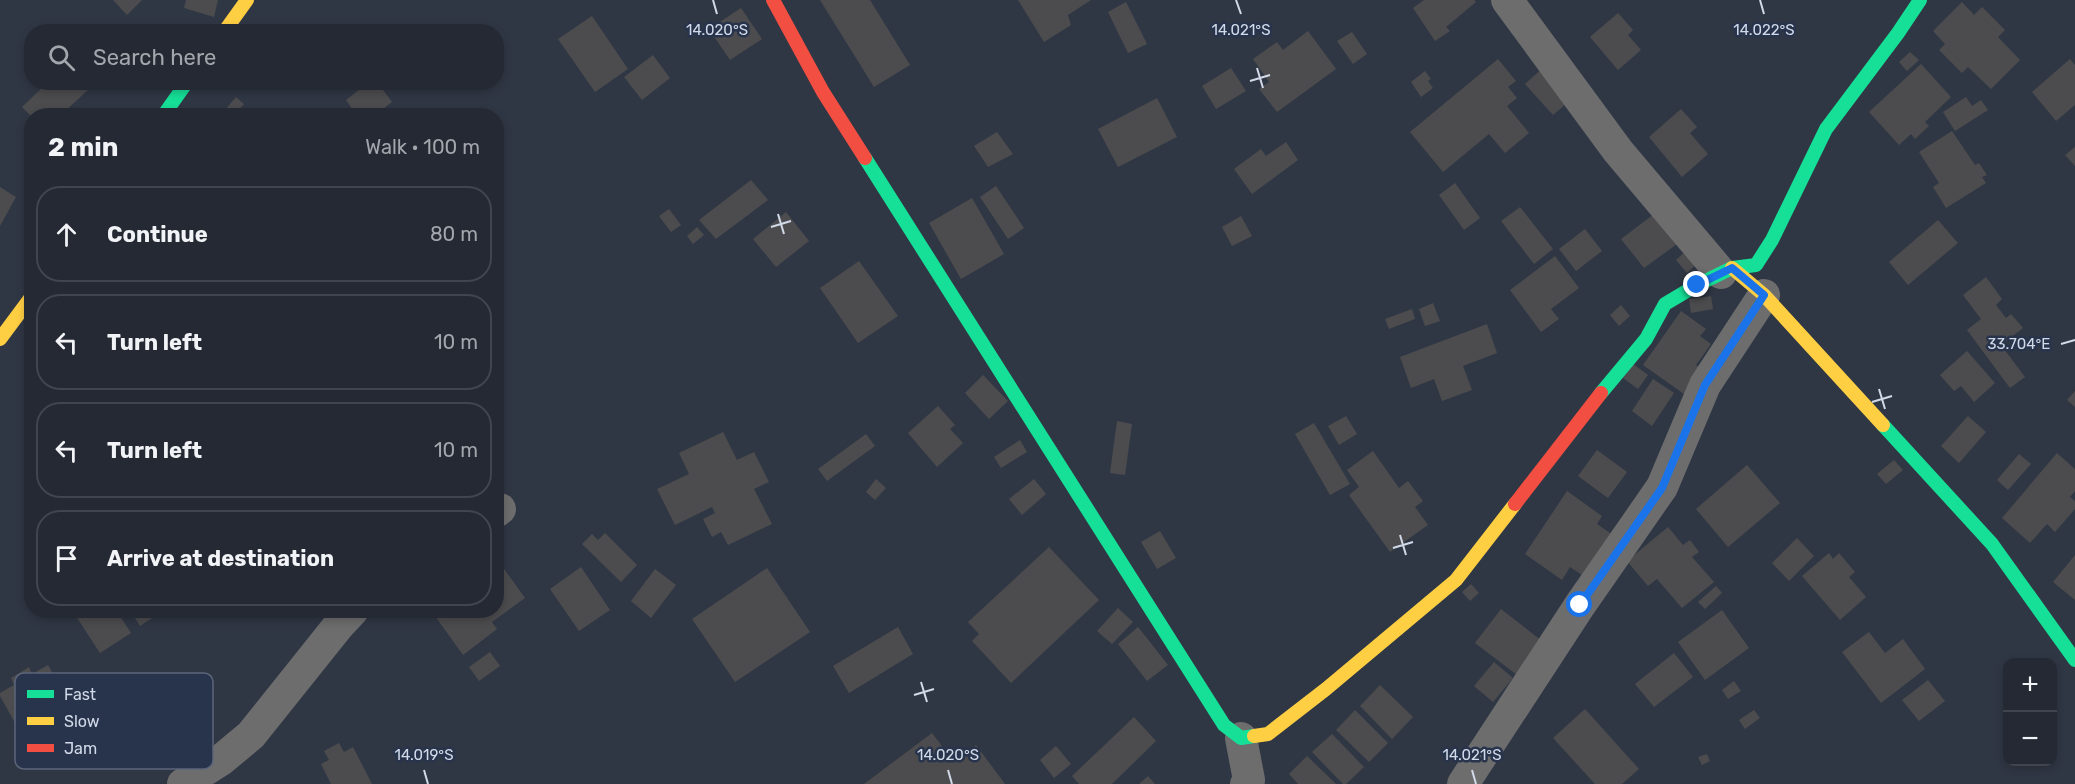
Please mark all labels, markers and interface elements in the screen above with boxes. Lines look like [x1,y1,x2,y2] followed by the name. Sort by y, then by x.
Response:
[686,21,748,39] text: 14.020°S
[1212,21,1270,39] text: 14.021°S
[1733,21,1795,39] text: 14.022°S
[24,24,504,90] search box
[45,41,78,74] icon: search
[93,44,216,71] text: Search here
[48,132,118,163] text: 2 min
[365,135,480,159] text: Walk · 100 m
[50,218,83,251] icon: ahead
[107,221,208,248] text: Continue
[430,222,478,246] text: 80 m
[1683,271,1709,297] route end
[50,326,83,359] icon: left
[107,329,202,356] text: Turn left
[434,330,478,354] text: 10 m
[1988,335,2050,353] text: 33.704°E
[50,434,83,467] icon: left
[107,437,202,464] text: Turn left
[434,438,478,462] text: 10 m
[50,542,83,575] icon: arrive
[107,545,334,572] text: Arrive at destination
[1566,591,1592,617] route start
[2003,658,2057,766] map controls
[2003,658,2057,712] button: +
[15,673,213,769] legend
[64,685,96,704] text: Fast
[64,712,100,731] text: Slow
[2003,712,2057,766] button: −
[64,739,97,758] text: Jam
[394,746,454,764] text: 14.019°S
[917,746,979,764] text: 14.020°S
[1443,746,1501,764] text: 14.021°S

